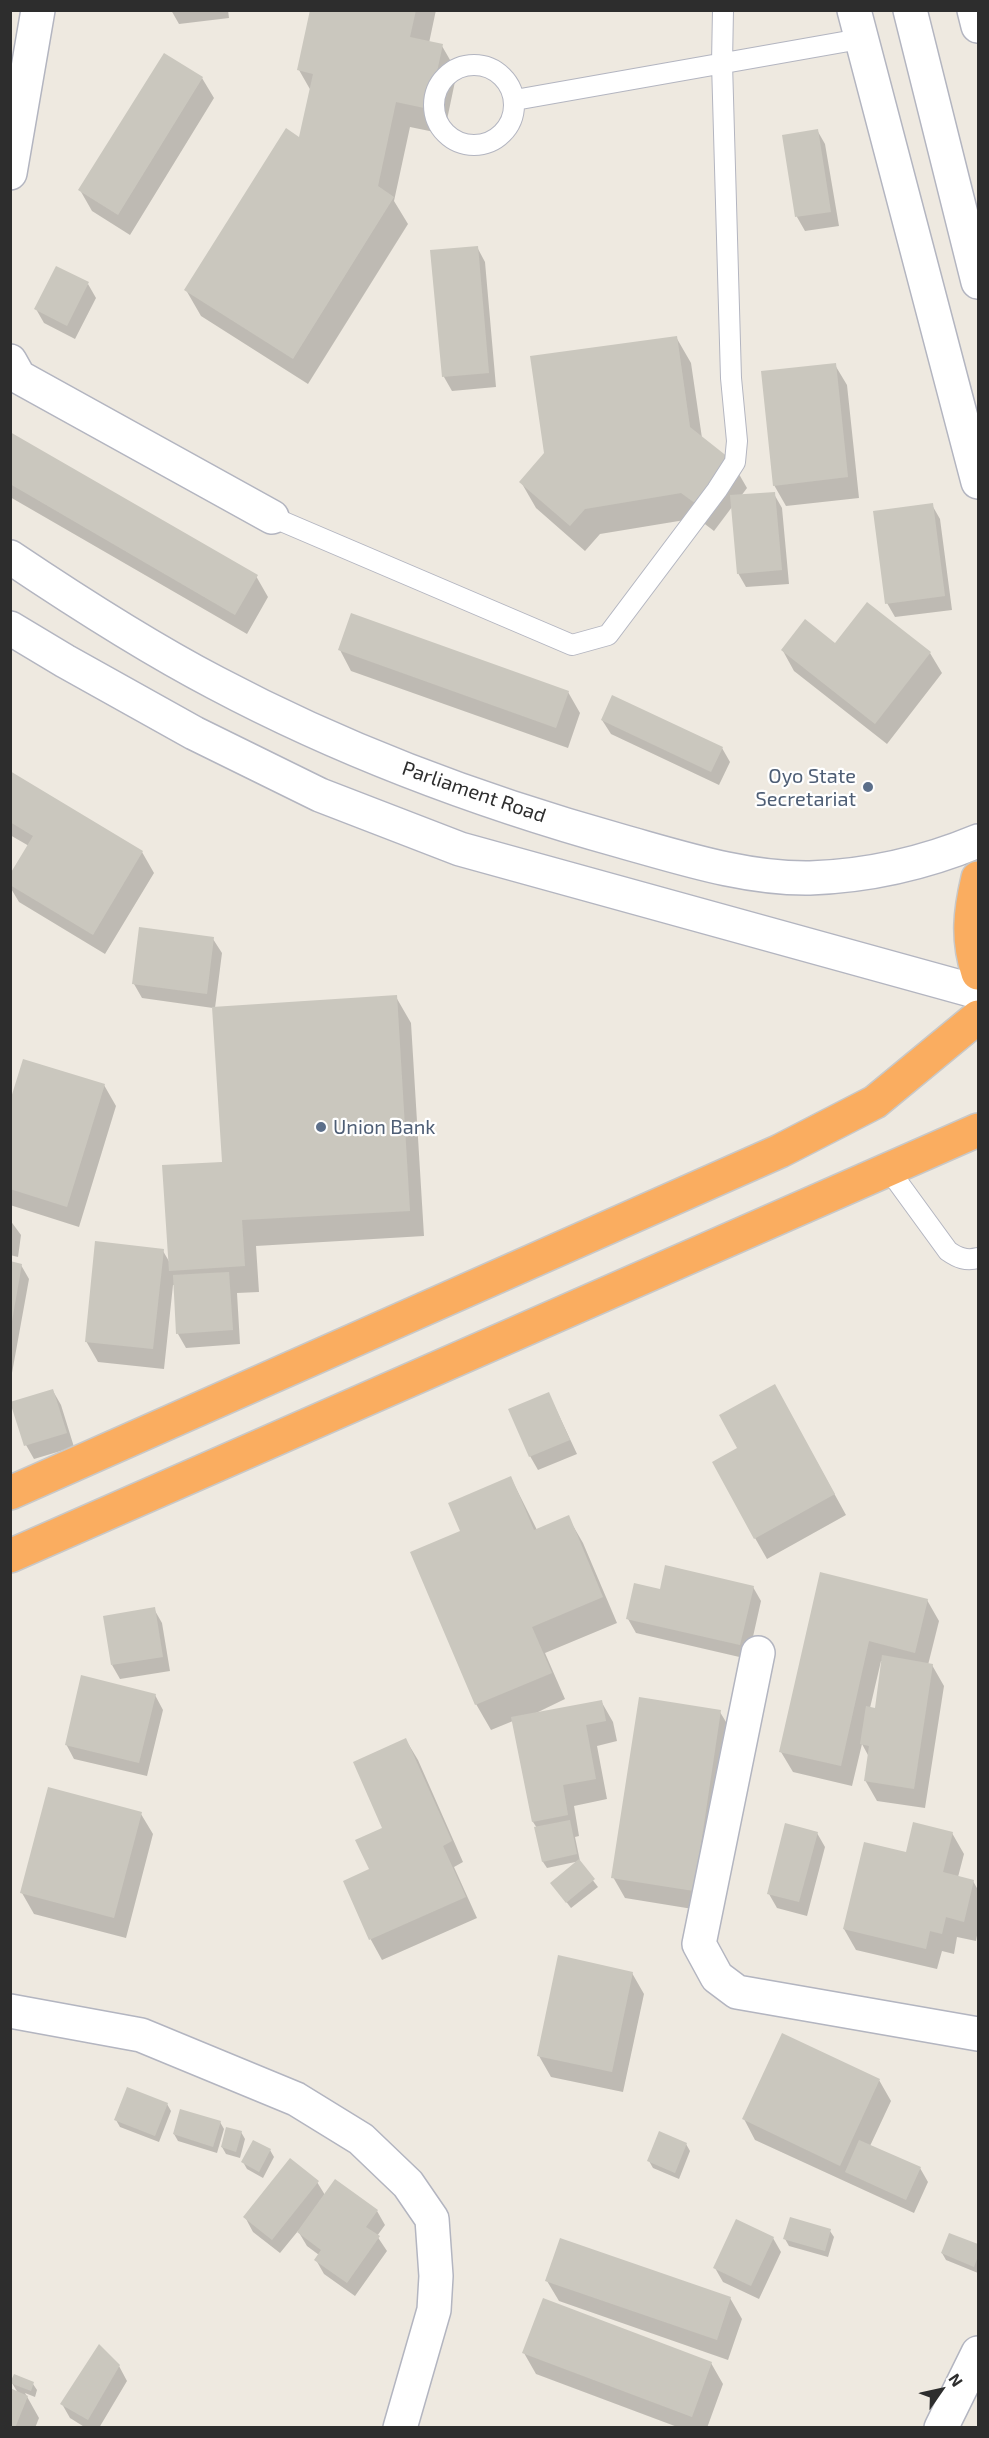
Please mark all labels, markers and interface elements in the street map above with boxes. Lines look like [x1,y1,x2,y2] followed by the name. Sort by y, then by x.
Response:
[399,756,549,828] street label: Parliament Road
[756,764,856,811] place label: Oyo State Secretariat
[861,780,875,794] marker: Oyo State Secretariat
[333,1115,436,1139] place label: Union Bank
[314,1120,328,1134] marker: Union Bank
[911,2360,971,2420] north arrow
[945,2370,967,2390] text: N

